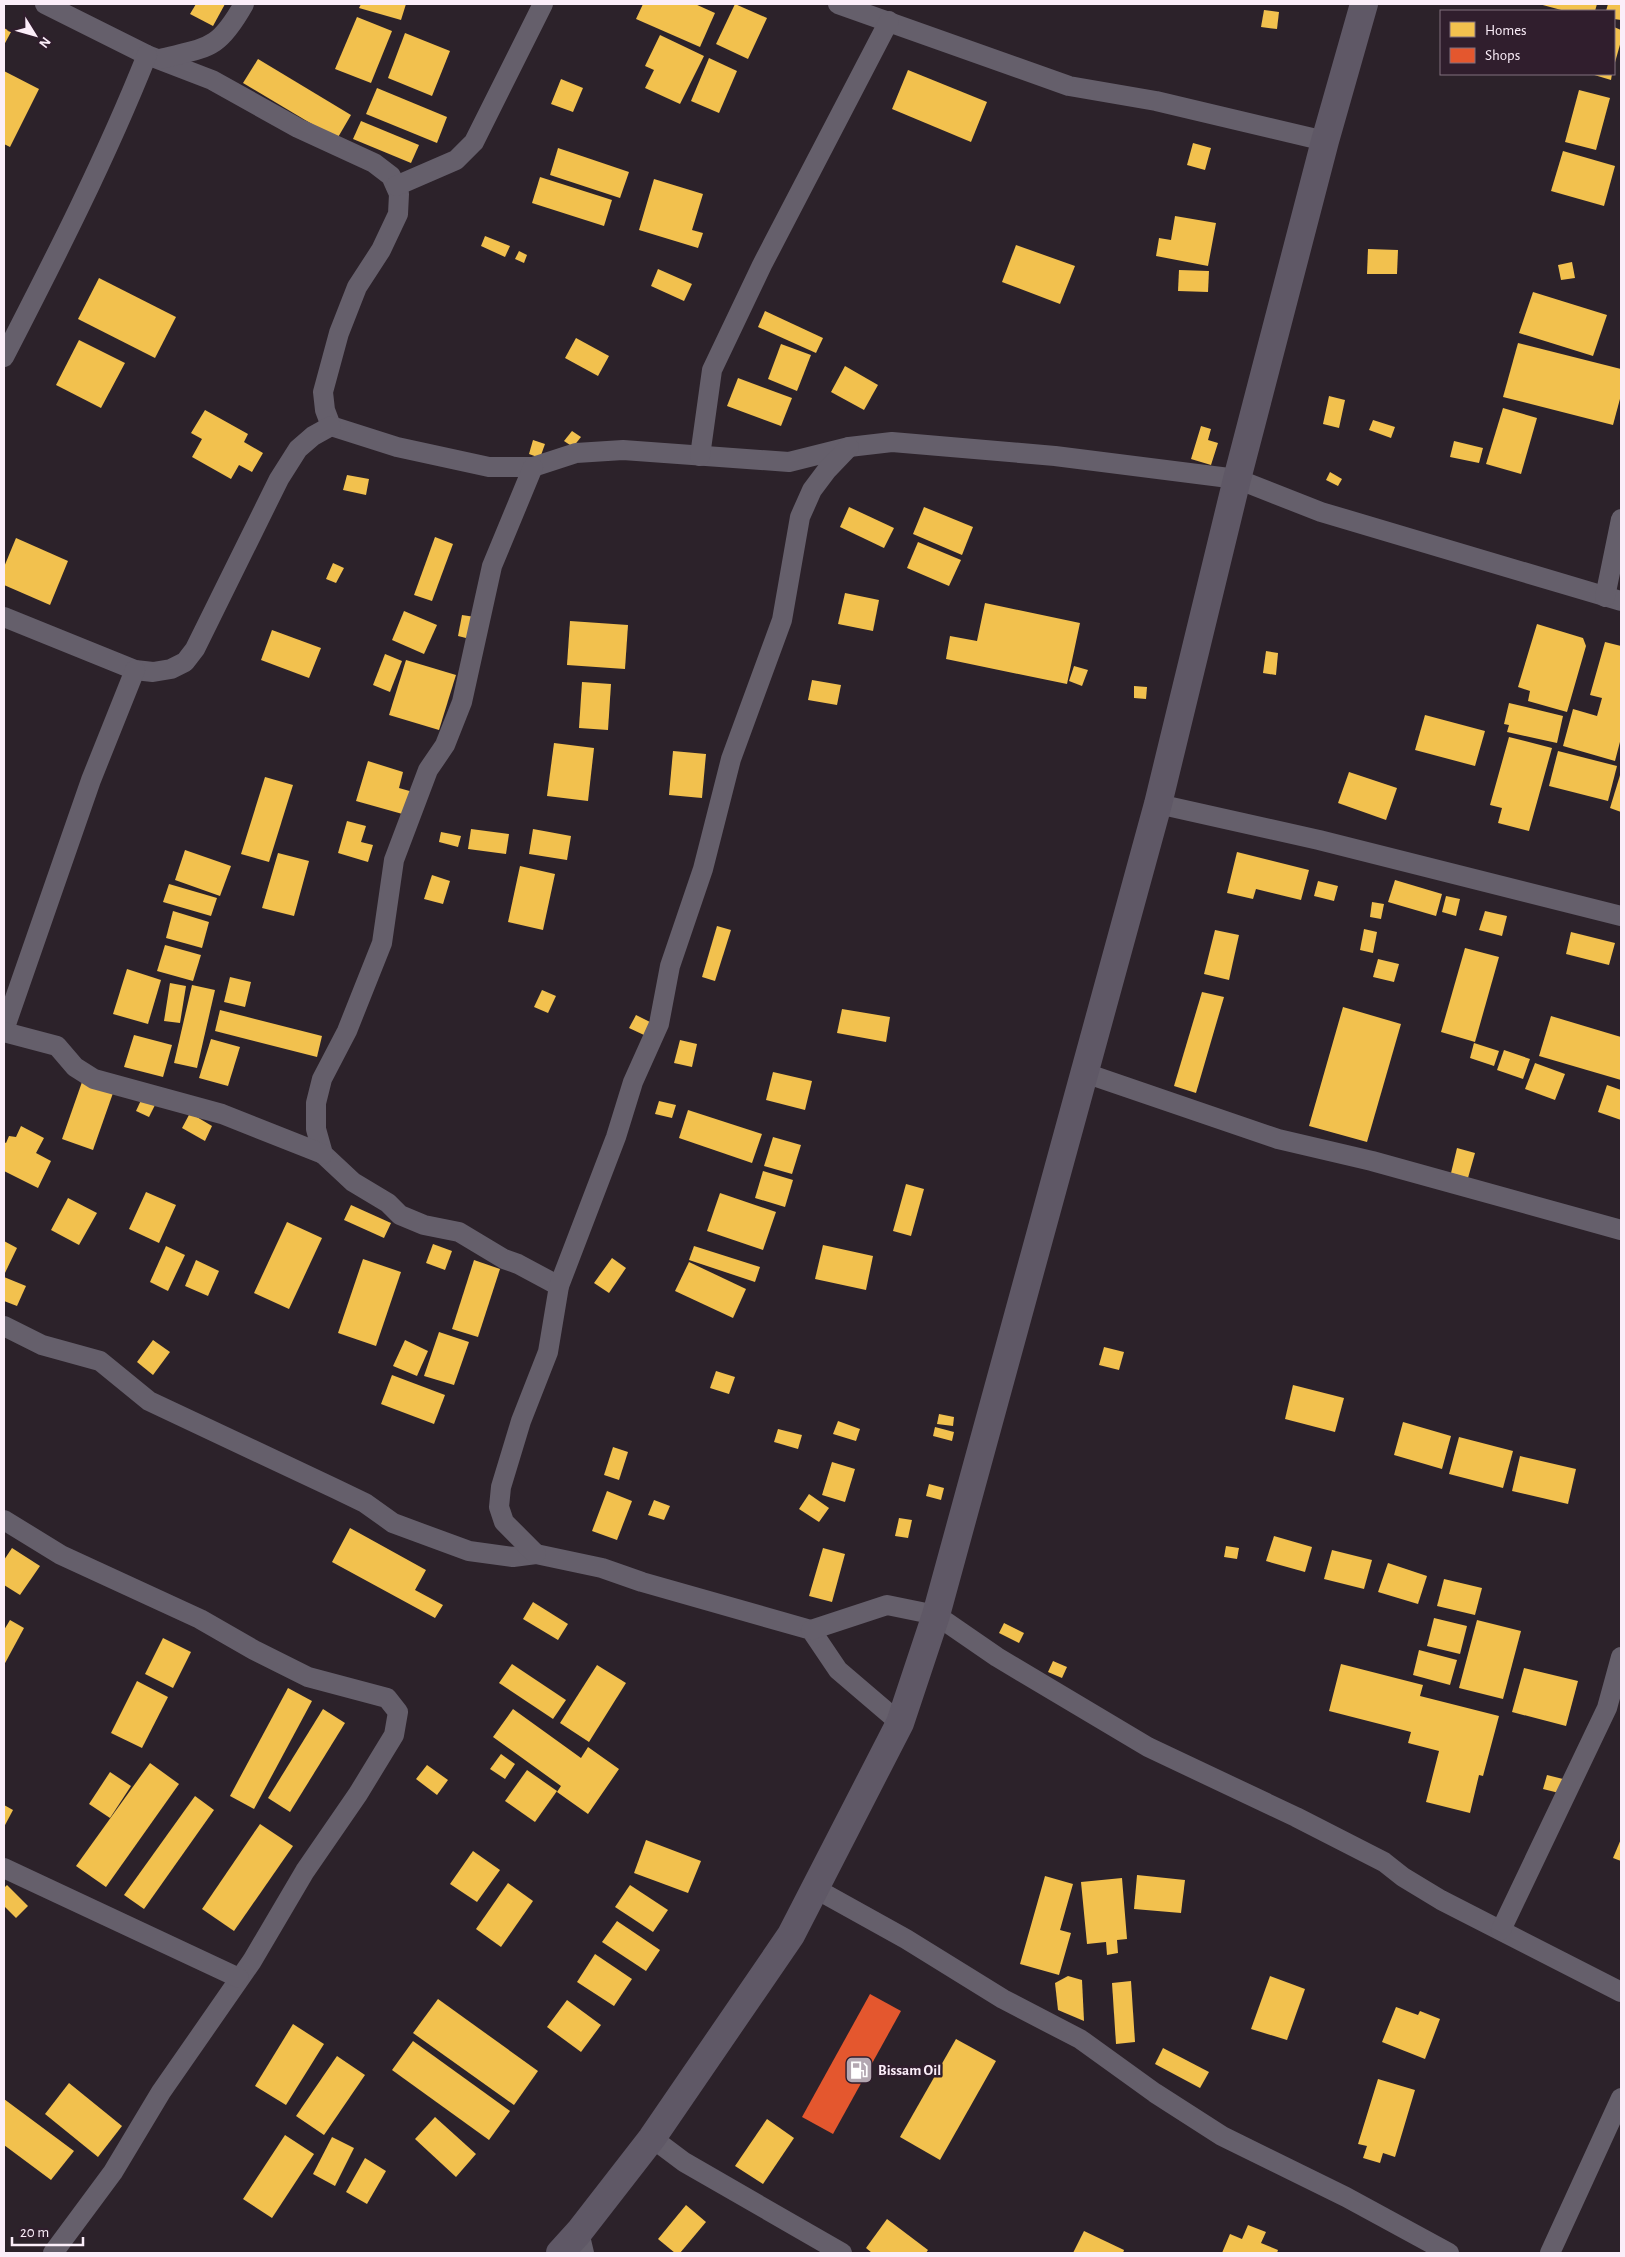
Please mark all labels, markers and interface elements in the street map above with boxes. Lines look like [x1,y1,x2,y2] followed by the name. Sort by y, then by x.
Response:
[10,10,60,60] north arrow
[1440,10,1615,75] legend
[1485,23,1527,38] text: Homes
[36,34,53,50] text: N
[1485,48,1520,63] text: Shops
[844,2055,874,2085] fuel station icon: Bissam Oil
[878,2063,941,2078] place label: Bissam Oil
[12,2214,84,2246] scale bar
[20,2225,49,2240] text: 20 m

